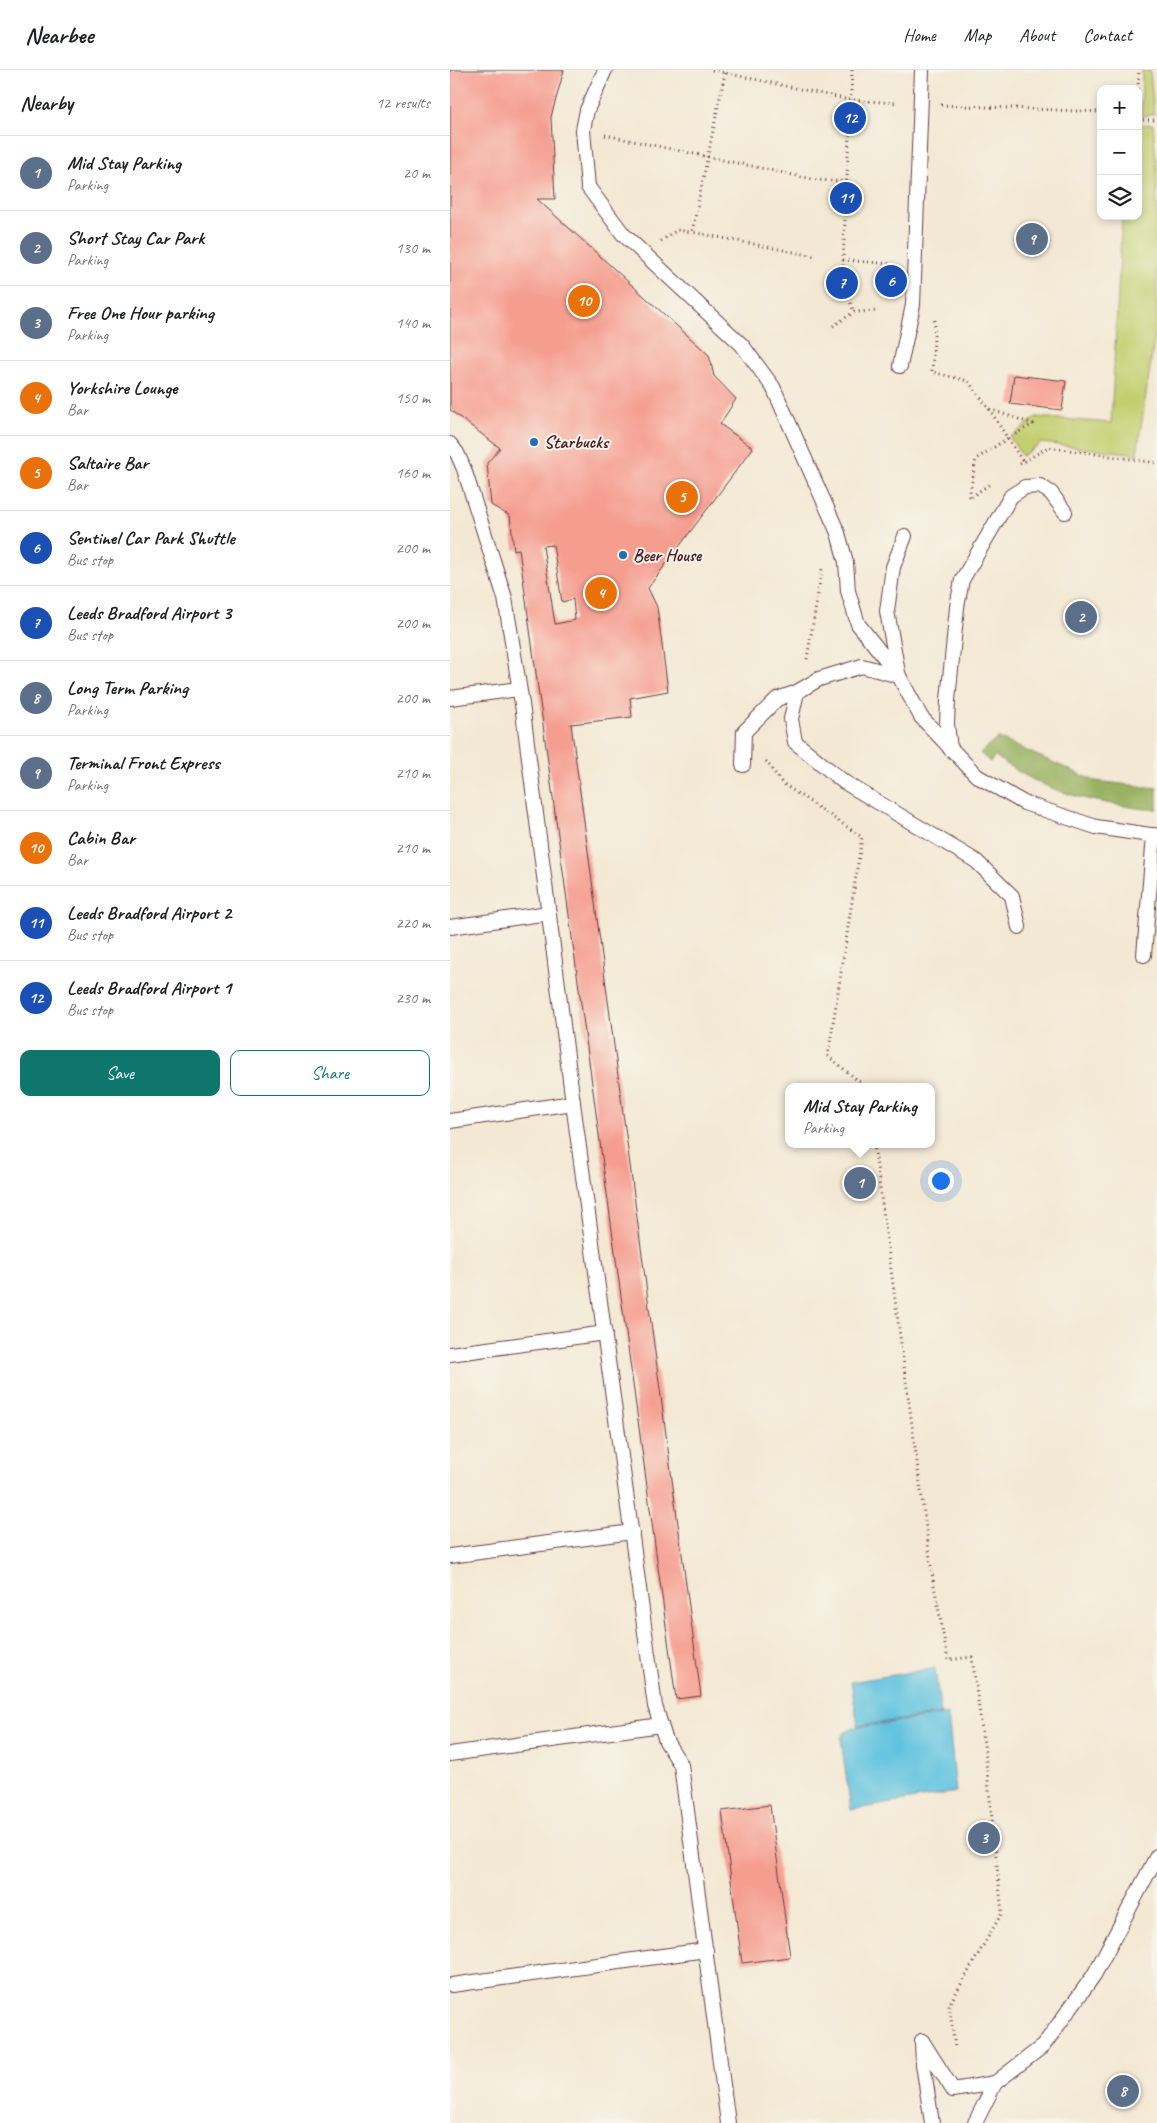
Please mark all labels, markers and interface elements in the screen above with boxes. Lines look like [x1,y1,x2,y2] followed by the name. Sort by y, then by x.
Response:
[25,20,93,50] text: Nearbee
[903,24,936,46] text: Home
[964,24,991,46] text: Map
[1019,24,1055,46] text: About
[1083,24,1132,46] text: Contact
[1097,85,1142,220] map controls
[1097,85,1142,130] button: +
[20,90,73,116] text: Nearby
[376,93,430,113] text: 12 results
[834,99,866,137] pin: 12
[1097,130,1142,175] button: −
[67,151,181,175] text: Mid Stay Parking
[32,163,40,183] text: 1
[403,163,430,183] text: 20 m
[67,175,108,195] text: Parking
[1097,175,1142,220] button: layers
[830,179,862,217] pin: 11
[1016,220,1048,258] pin: 9
[67,226,204,250] text: Short Stay Car Park
[32,238,40,258] text: 2
[396,238,430,258] text: 130 m
[67,250,108,270] text: Parking
[875,262,907,300] pin: 6
[826,264,858,302] pin: 7
[568,282,600,320] pin: 10
[67,301,214,325] text: Free One Hour parking
[32,313,40,333] text: 3
[396,313,430,333] text: 140 m
[67,325,108,345] text: Parking
[67,376,177,400] text: Yorkshire Lounge
[32,388,40,408] text: 4
[396,388,430,408] text: 150 m
[67,400,88,420] text: Bar
[544,431,610,453] place label: Starbucks
[528,436,540,448] marker: Starbucks
[67,451,148,475] text: Saltaire Bar
[33,463,39,483] text: 5
[396,463,430,483] text: 160 m
[67,475,88,495] text: Bar
[666,478,698,516] pin: 5
[67,526,235,550] text: Sentinel Car Park Shuttle
[32,538,40,558] text: 6
[396,538,430,558] text: 200 m
[633,544,703,566] place label: Beer House
[617,549,629,561] marker: Beer House
[67,550,113,570] text: Bus stop
[585,574,617,612] pin: 4
[1065,598,1097,636] pin: 2
[67,601,231,625] text: Leeds Bradford Airport 3
[32,613,40,633] text: 7
[396,613,430,633] text: 200 m
[67,625,113,645] text: Bus stop
[67,676,188,700] text: Long Term Parking
[32,688,40,708] text: 8
[396,688,430,708] text: 200 m
[67,700,108,720] text: Parking
[67,751,220,775] text: Terminal Front Express
[32,763,40,783] text: 9
[396,763,430,783] text: 210 m
[67,775,108,795] text: Parking
[67,826,135,850] text: Cabin Bar
[29,838,43,858] text: 10
[396,838,430,858] text: 210 m
[67,850,88,870] text: Bar
[67,901,231,925] text: Leeds Bradford Airport 2
[29,913,43,933] text: 11
[396,913,430,933] text: 220 m
[67,925,113,945] text: Bus stop
[67,976,231,1000] text: Leeds Bradford Airport 1
[29,988,43,1008] text: 12
[396,988,430,1008] text: 230 m
[67,1000,113,1020] text: Bus stop
[20,1050,220,1096] button: Save
[230,1050,430,1096] button: Share
[785,1083,935,1148] popup
[803,1094,917,1118] text: Mid Stay Parking
[803,1118,844,1138] text: Parking
[844,1164,876,1202] pin: 1
[928,1168,954,1194] your location
[968,1819,1000,1857] pin: 3
[1107,2072,1139,2110] pin: 8

